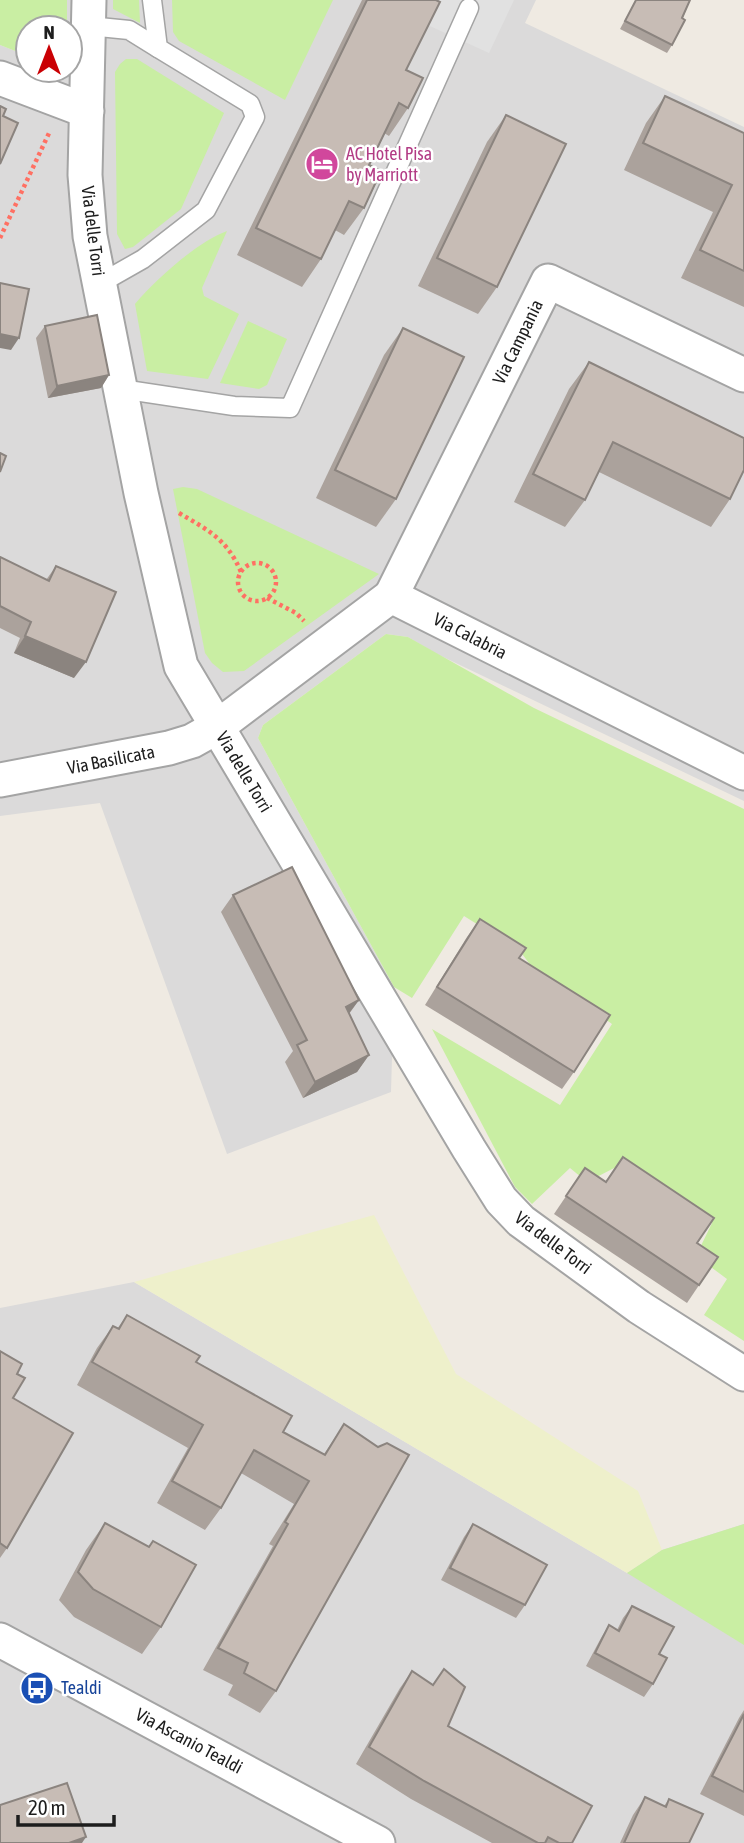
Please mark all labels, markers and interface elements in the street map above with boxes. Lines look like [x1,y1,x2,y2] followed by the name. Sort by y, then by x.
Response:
[14,14,84,84] north arrow
[43,21,55,43] text: N
[346,143,432,185] place label: AC Hotel Pisa by Marriott
[303,145,341,183] hotel icon: AC Hotel Pisa by Marriott
[78,185,109,277] street label: Via delle Torri
[488,296,547,387] street label: Via Campania
[430,608,511,663] street label: Via Calabria
[212,728,277,816] street label: Via delle Torri
[65,741,156,778] street label: Via Basilicata
[511,1207,596,1278] street label: Via delle Torri
[18,1669,56,1707] bus stop icon: Tealdi
[61,1677,102,1698] place label: Tealdi
[132,1703,246,1778] street label: Via Ascanio Tealdi
[18,1784,114,1828] scale bar
[28,1795,66,1819] text: 20 m

